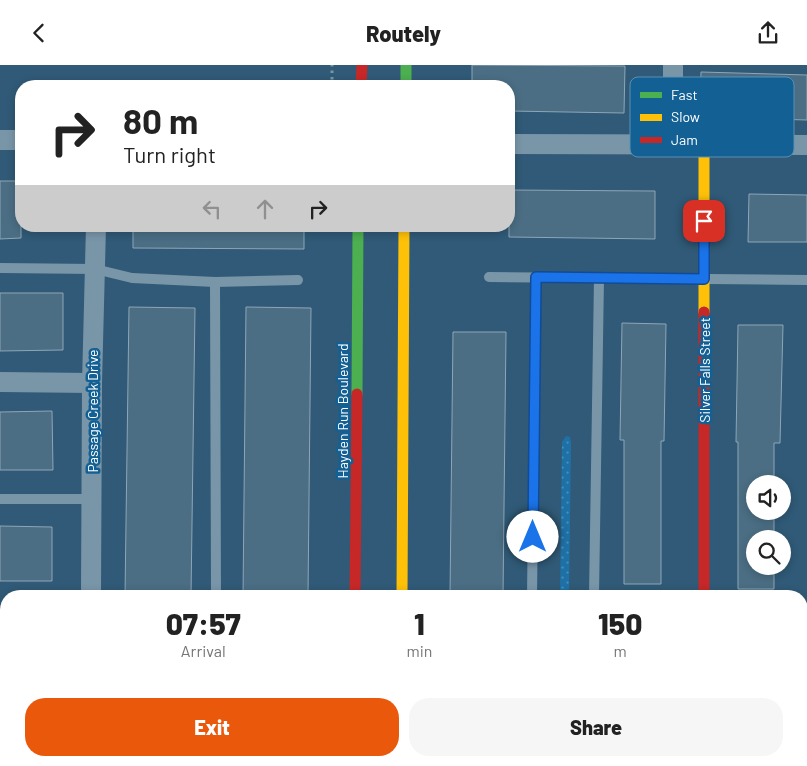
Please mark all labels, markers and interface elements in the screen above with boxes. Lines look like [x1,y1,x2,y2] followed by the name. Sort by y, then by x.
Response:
[25,19,53,47] icon: back
[754,19,782,47] icon: share
[366,20,441,46] text: Routely
[630,77,794,157] legend
[671,86,697,103] text: Fast
[123,99,198,141] text: 80 m
[40,100,105,165] icon: right
[671,108,700,125] text: Slow
[671,131,698,148] text: Jam
[123,141,216,167] text: Turn right
[198,195,226,223] icon: left
[251,195,279,223] icon: ahead
[304,195,332,223] icon: right
[683,200,725,242] pin
[690,207,718,235] icon: arrive
[696,317,713,423] street label: Silver Falls Street
[334,343,351,479] street label: Hayden Run Boulevard
[84,349,101,473] street label: Passage Creek Drive
[746,475,791,575] map controls
[746,475,791,520] button: sound
[506,510,558,562] position arrow
[746,530,791,575] button: search
[166,605,241,641] text: 07:57
[414,605,425,641] text: 1
[598,605,642,641] text: 150
[181,641,226,660] text: Arrival
[406,641,432,660] text: min
[614,641,627,660] text: m
[25,698,399,756] button: Exit
[409,698,783,756] button: Share

